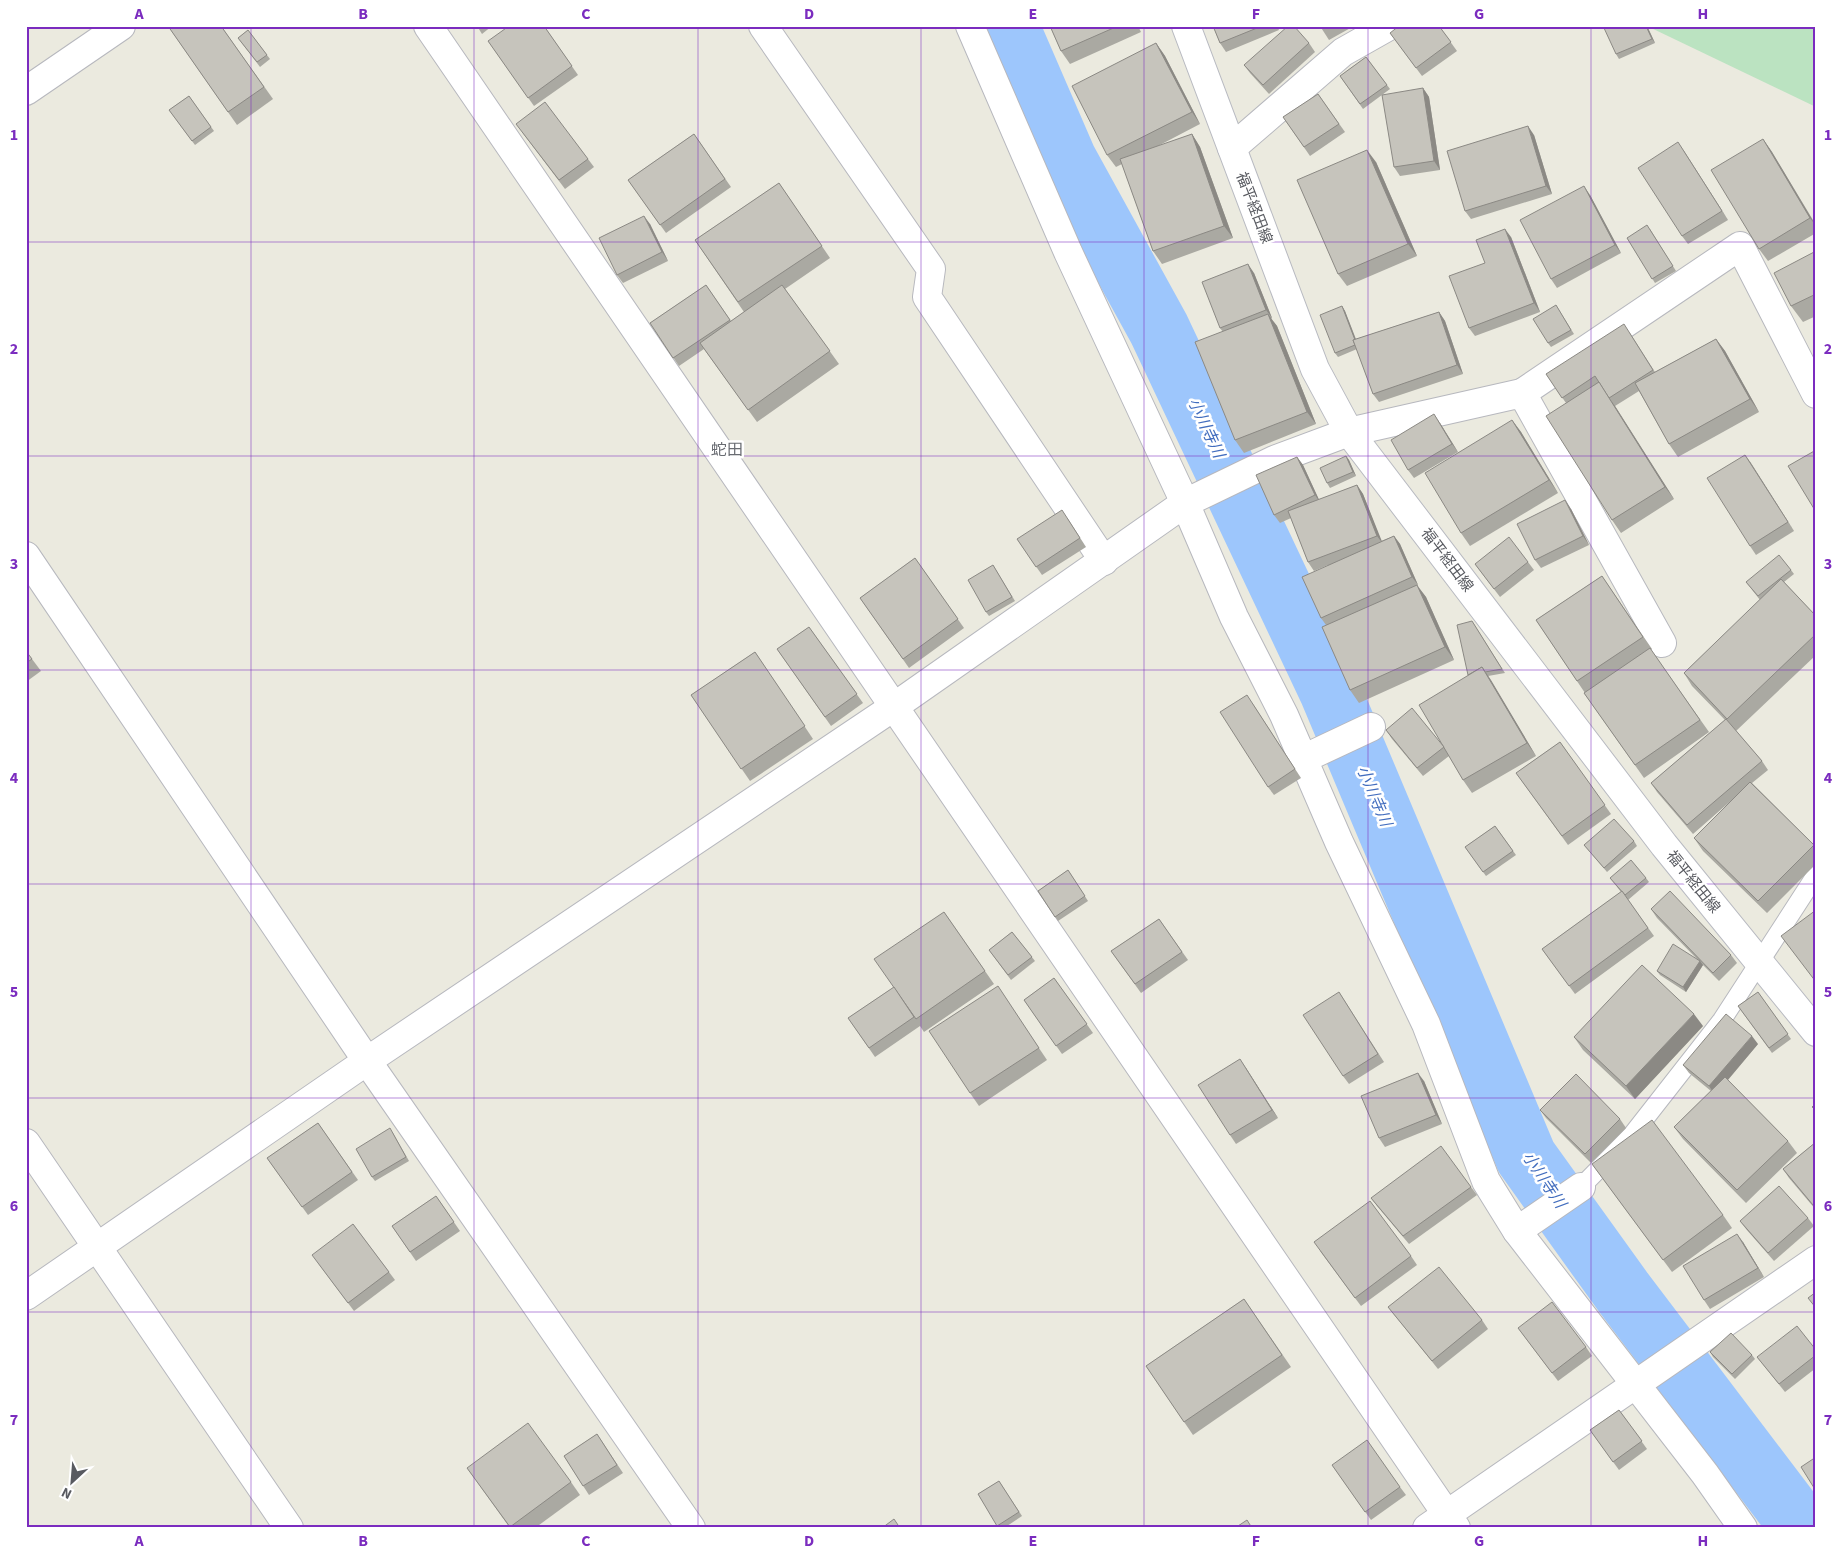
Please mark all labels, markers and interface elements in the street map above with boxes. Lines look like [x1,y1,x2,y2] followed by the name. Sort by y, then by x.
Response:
[133,3,144,25] text: A
[358,3,368,25] text: B
[581,3,591,25] text: C
[804,3,814,25] text: D
[1029,3,1037,25] text: E
[1252,3,1260,25] text: F
[1474,3,1484,25] text: G
[1698,3,1708,25] text: H
[10,124,18,146] text: 1
[1824,124,1832,146] text: 1
[1231,169,1277,247] street label: 福平経田線
[10,338,18,360] text: 2
[1824,338,1832,360] text: 2
[1183,394,1230,463] water label: 小川寺川
[711,439,743,461] district label: 蛇田
[1416,524,1478,596] street label: 福平経田線
[10,553,18,575] text: 3
[1824,553,1832,575] text: 3
[1351,762,1397,832] water label: 小川寺川
[10,767,19,789] text: 4
[1824,767,1833,789] text: 4
[1661,846,1725,918] street label: 福平経田線
[10,981,18,1003] text: 5
[1824,981,1832,1003] text: 5
[1517,1147,1572,1214] water label: 小川寺川
[10,1195,18,1217] text: 6
[1824,1195,1832,1217] text: 6
[10,1409,18,1431] text: 7
[1824,1409,1832,1431] text: 7
[48,1456,98,1506] north arrow
[58,1482,75,1504] text: N
[133,1530,144,1552] text: A
[358,1530,368,1552] text: B
[581,1530,591,1552] text: C
[804,1530,814,1552] text: D
[1029,1530,1037,1552] text: E
[1252,1530,1260,1552] text: F
[1474,1530,1484,1552] text: G
[1698,1530,1708,1552] text: H

